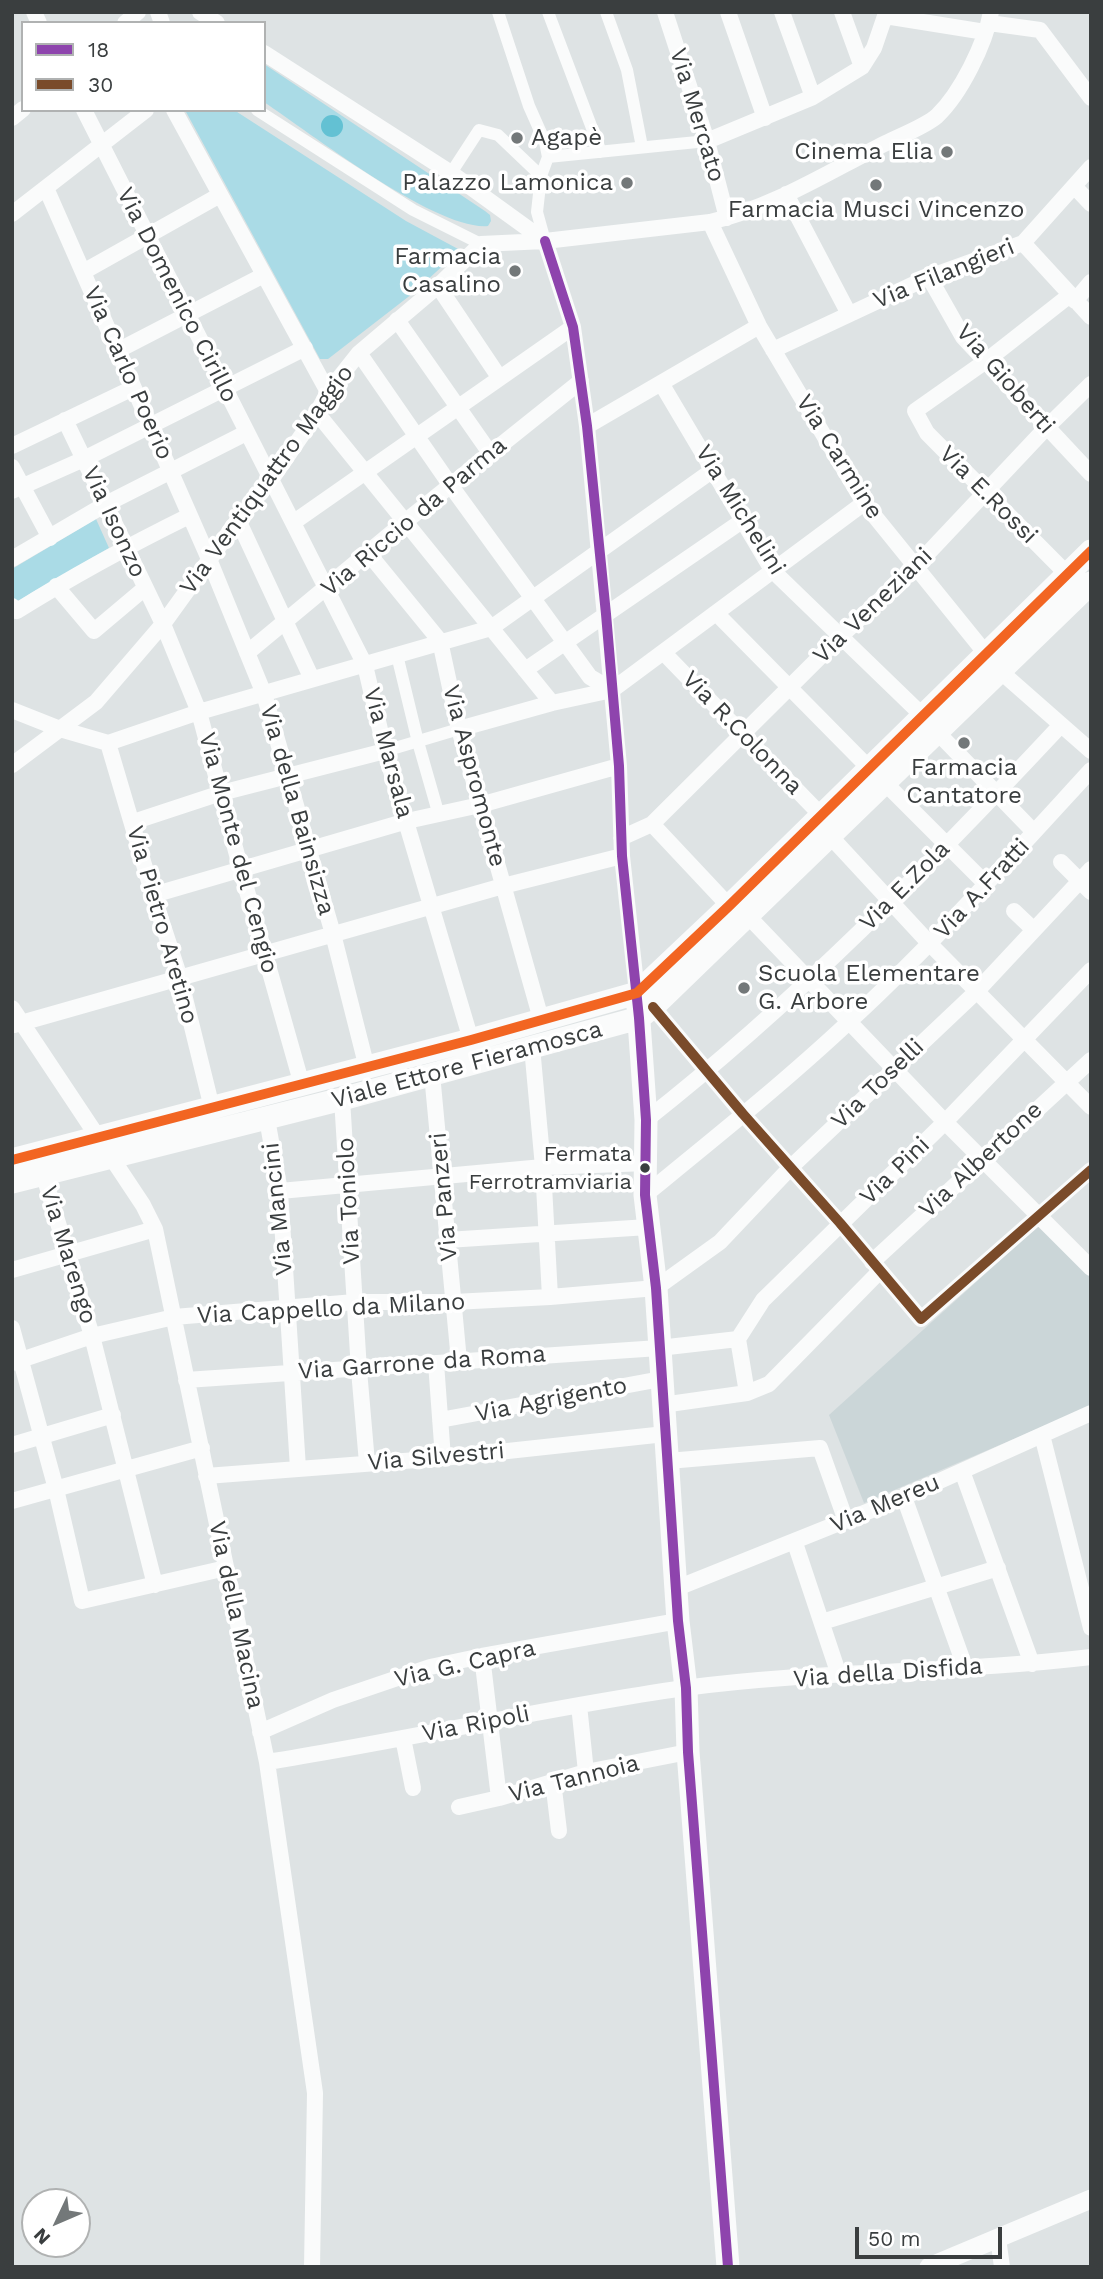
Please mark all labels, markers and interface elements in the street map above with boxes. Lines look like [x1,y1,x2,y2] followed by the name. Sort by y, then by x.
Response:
[21,21,266,112] legend
[88,37,109,62] text: 18
[663,45,731,185] street label: Via Mercato
[88,72,113,97] text: 30
[531,124,602,152] place label: Agapè
[509,130,525,146] marker: Agapè
[794,138,933,166] place label: Cinema Elia
[939,144,955,160] marker: Cinema Elia
[402,169,613,197] place label: Palazzo Lamonica
[619,175,635,191] marker: Palazzo Lamonica
[868,177,884,193] marker: Farmacia Musci Vincenzo
[110,183,244,407] street label: Via Domenico Cirillo
[728,196,1024,224] place label: Farmacia Musci Vincenzo
[869,233,1019,315] street label: Via Filangieri
[394,243,501,299] place label: Farmacia Casalino
[507,263,523,279] marker: Farmacia Casalino
[77,282,179,464] street label: Via Carlo Poerio
[949,318,1061,440] street label: Via Gioberti
[174,360,360,600] street label: Via Ventiquattro Maggio
[789,389,889,525] street label: Via Carmine
[315,431,513,603] street label: Via Riccio da Parma
[689,440,791,580] street label: Via Michelini
[933,440,1043,550] street label: Via E.Rossi
[76,462,152,582] street label: Via Isonzo
[807,542,939,670] street label: Via Veneziani
[676,665,808,801] street label: Via R.Colonna
[436,682,512,870] street label: Via Aspromonte
[357,685,419,821] street label: Via Marsala
[253,701,341,919] street label: Via della Bainsizza
[192,729,284,977] street label: Via Monte del Cengio
[956,735,972,751] marker: Farmacia Cantatore
[906,754,1022,810] place label: Farmacia Cantatore
[120,823,204,1027] street label: Via Pietro Aretino
[928,833,1036,945] street label: Via A.Fratti
[854,835,956,937] street label: Via E.Zola
[758,960,980,1016] place label: Scuola Elementare G. Arbore
[736,980,752,996] marker: Scuola Elementare G. Arbore
[329,1015,605,1115] street label: Viale Ettore Fieramosca
[826,1033,930,1135] street label: Via Toselli
[913,1096,1049,1224] street label: Via Albertone
[424,1131,464,1263] street label: Via Panzeri
[854,1131,936,1211] street label: Via Pini
[331,1137,367,1265] street label: Via Toniolo
[257,1141,299,1277] street label: Via Mancini
[468,1142,632,1194] place label: Fermata Ferrotramviaria
[638,1161,652,1175] marker: Fermata Ferrotramviaria
[33,1182,103,1328] street label: Via Marengo
[196,1288,466,1330] street label: Via Cappello da Milano
[297,1340,547,1386] street label: Via Garrone da Roma
[473,1371,629,1429] street label: Via Agrigento
[366,1437,506,1477] street label: Via Silvestri
[826,1468,944,1540] street label: Via Mereu
[202,1518,270,1712] street label: Via della Macina
[392,1634,538,1694] street label: Via G. Capra
[792,1652,984,1694] street label: Via della Disfida
[420,1699,532,1749] street label: Via Ripoli
[506,1749,642,1809] street label: Via Tannoia
[21,2188,91,2258] north arrow
[858,2212,1005,2256] scale bar
[29,2223,55,2250] text: N
[868,2226,920,2251] text: 50 m

